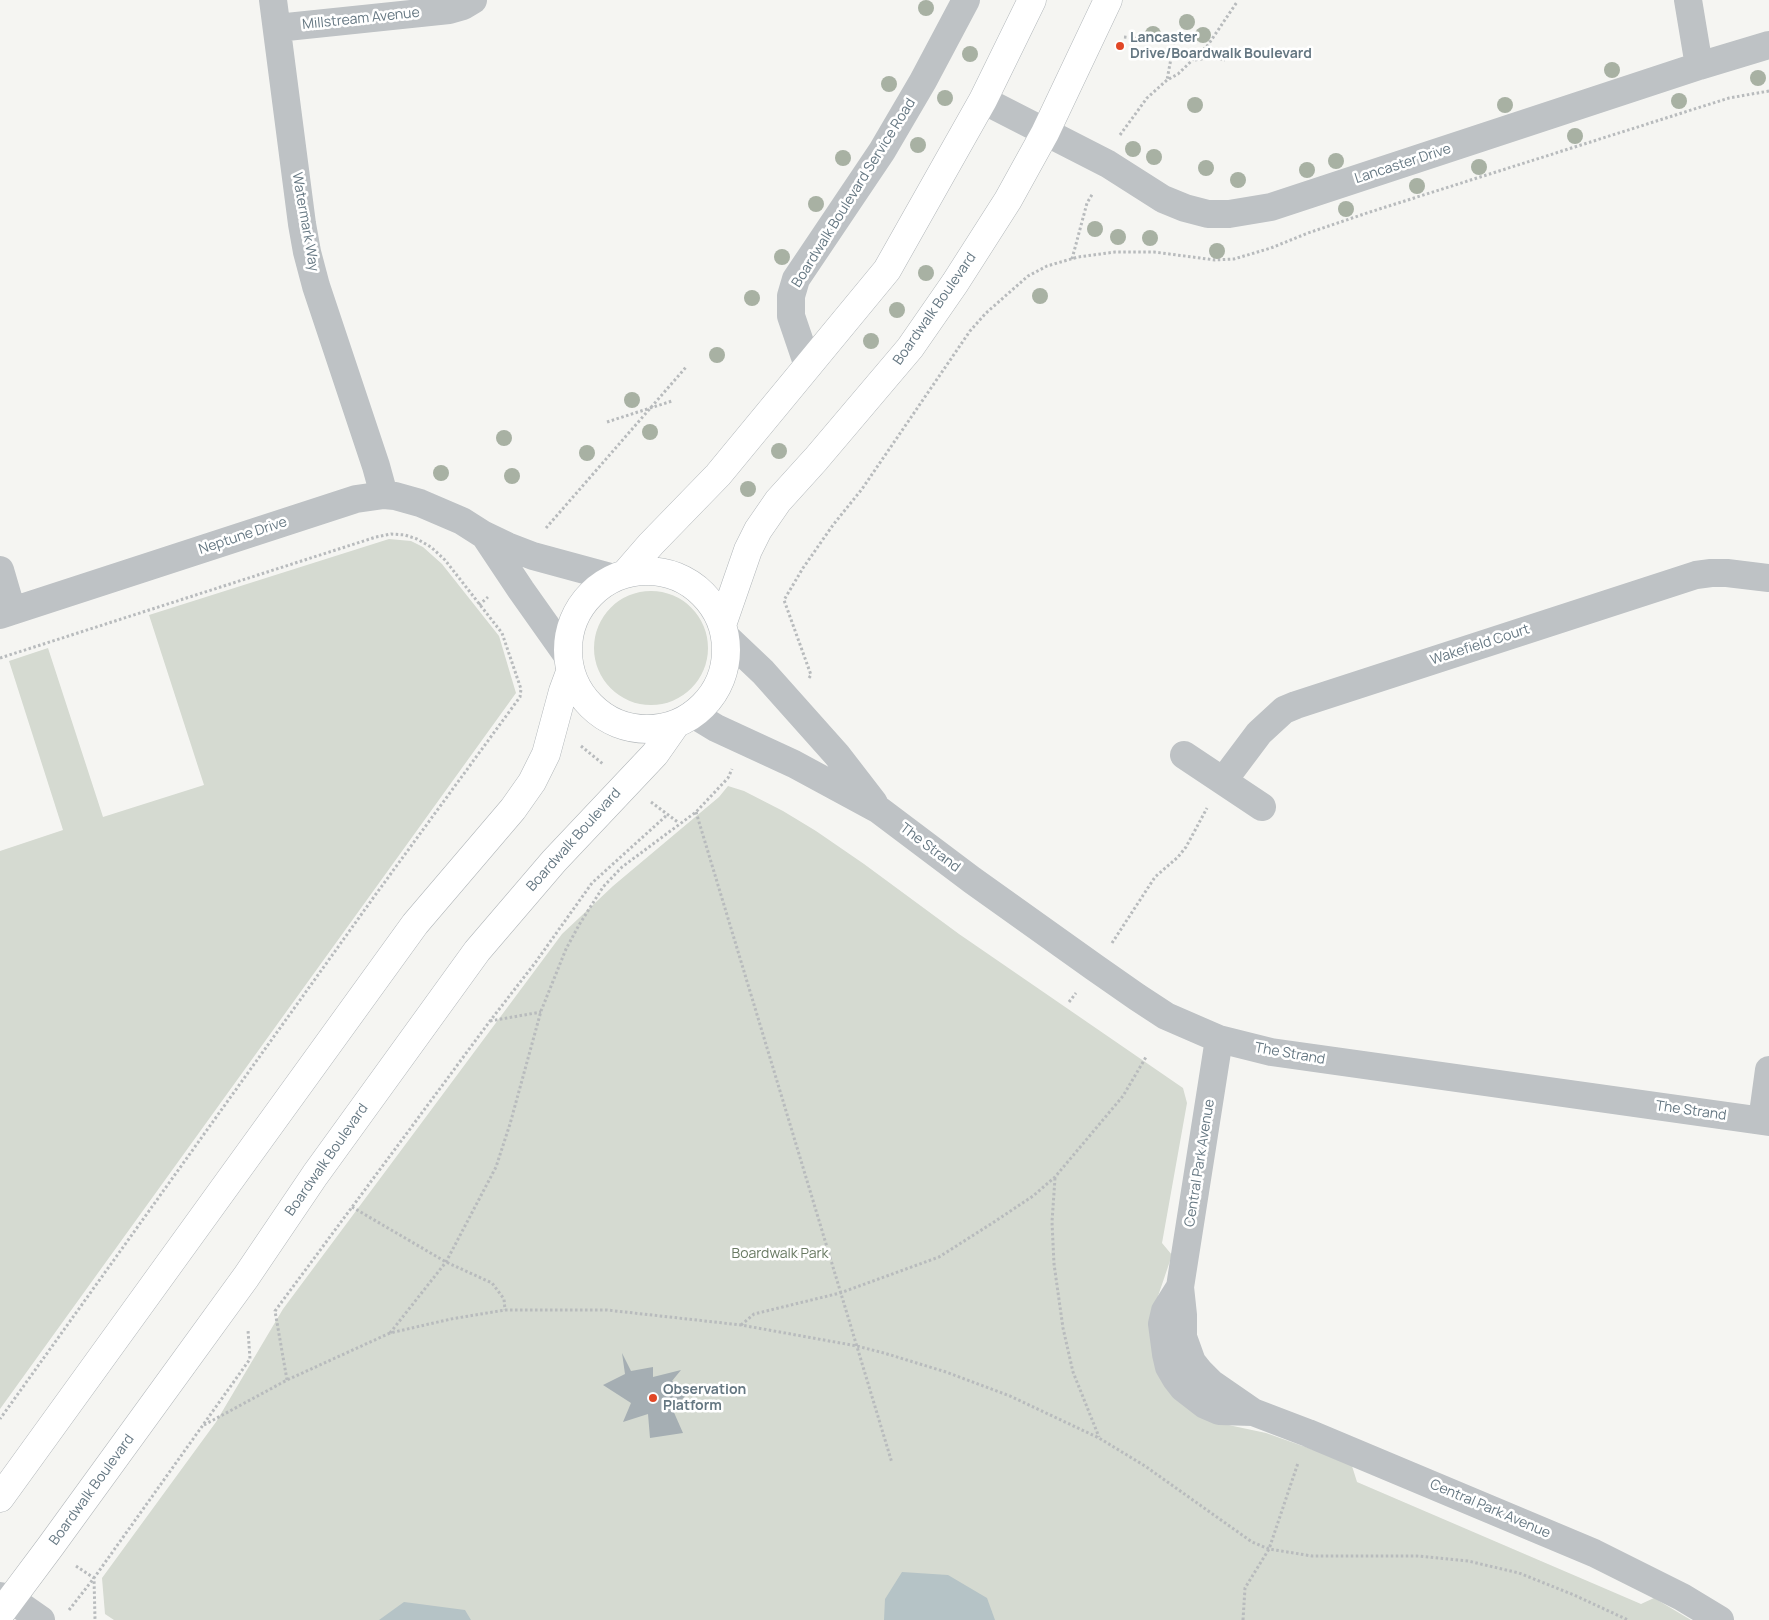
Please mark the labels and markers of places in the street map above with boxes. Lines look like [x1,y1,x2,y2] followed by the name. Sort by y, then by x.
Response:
[1130,30,1312,62] place label: Lancaster Drive/Boardwalk Boulevard
[1114,40,1126,52] marker: Lancaster Drive/Boardwalk Boulevard
[663,1382,746,1414] place label: Observation Platform
[647,1392,659,1404] marker: Observation Platform

